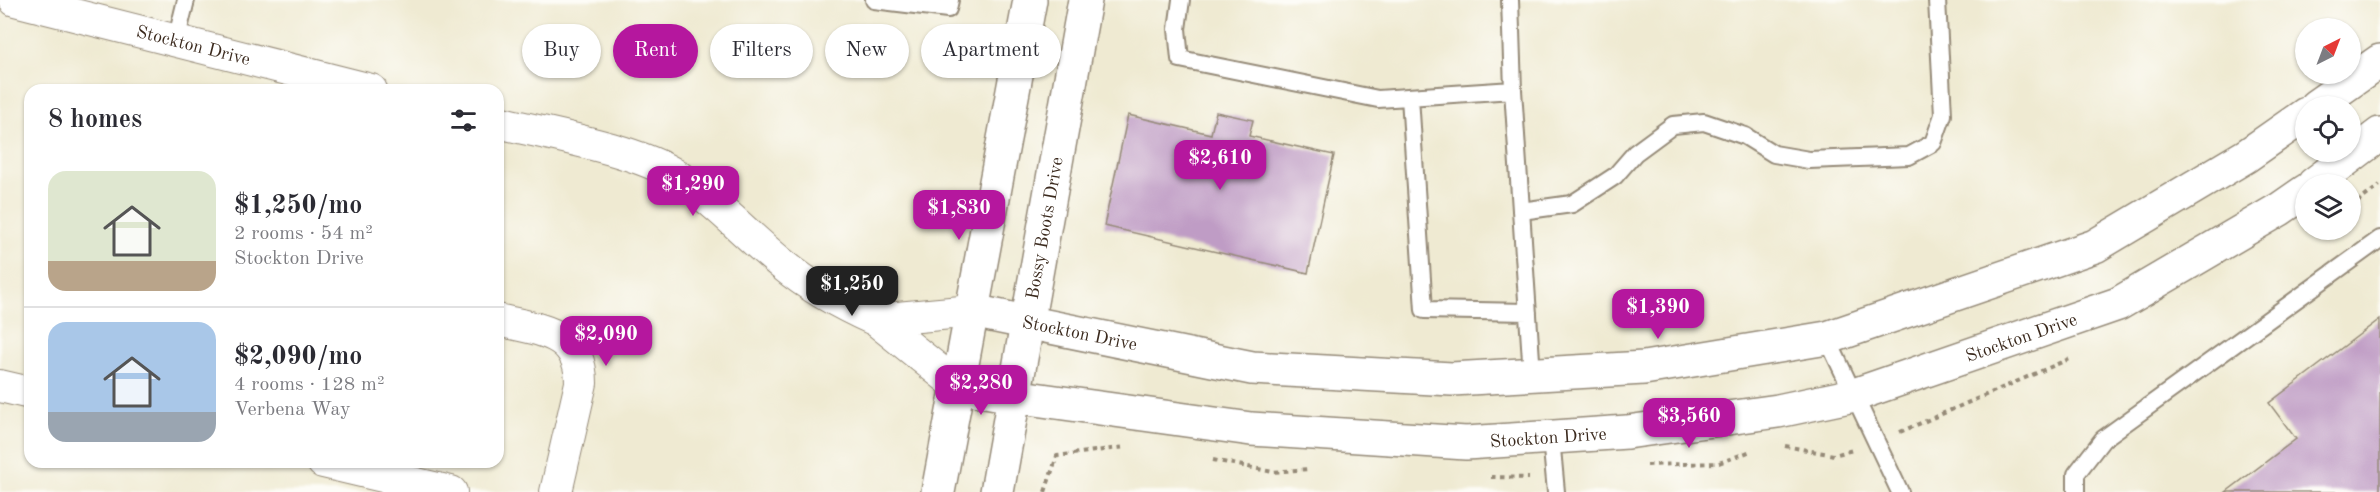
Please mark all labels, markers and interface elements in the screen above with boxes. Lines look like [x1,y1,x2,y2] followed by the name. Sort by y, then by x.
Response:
[2295,18,2361,84] north arrow
[2295,18,2361,240] map controls
[134,23,252,69] street label: Stockton Drive
[522,24,601,78] chip: Buy
[613,24,698,78] chip: Rent
[710,24,813,78] chip: Filters
[825,24,909,78] chip: New
[921,24,1061,78] chip: Apartment
[2295,96,2361,162] button: locate
[447,104,480,137] icon: filters
[48,107,142,133] text: 8 homes
[1171,140,1269,191] pin: $2,610
[1188,149,1252,169] text: $2,610
[1024,156,1067,301] street label: Bossy Boots Drive
[644,166,742,217] pin: $1,290
[2295,174,2361,240] button: layers
[661,175,725,195] text: $1,290
[910,190,1008,241] pin: $1,830
[234,193,362,219] text: $1,250/mo
[96,195,168,267] icon: home
[927,199,991,219] text: $1,830
[234,224,373,244] text: 2 rooms · 54 m²
[234,249,364,269] text: Stockton Drive
[803,266,901,317] pin: $1,250
[820,275,884,295] text: $1,250
[1609,289,1707,340] pin: $1,390
[1626,298,1690,318] text: $1,390
[1963,311,2080,366] street label: Stockton Drive
[1020,313,1139,354] street label: Stockton Drive
[557,316,655,367] pin: $2,090
[574,325,638,345] text: $2,090
[234,344,362,370] text: $2,090/mo
[96,346,168,418] icon: home
[932,365,1030,416] pin: $2,280
[949,374,1013,394] text: $2,280
[234,375,384,395] text: 4 rooms · 128 m²
[1640,398,1738,449] pin: $3,560
[234,400,351,420] text: Verbena Way
[1657,407,1721,427] text: $3,560
[1489,425,1607,451] street label: Stockton Drive

